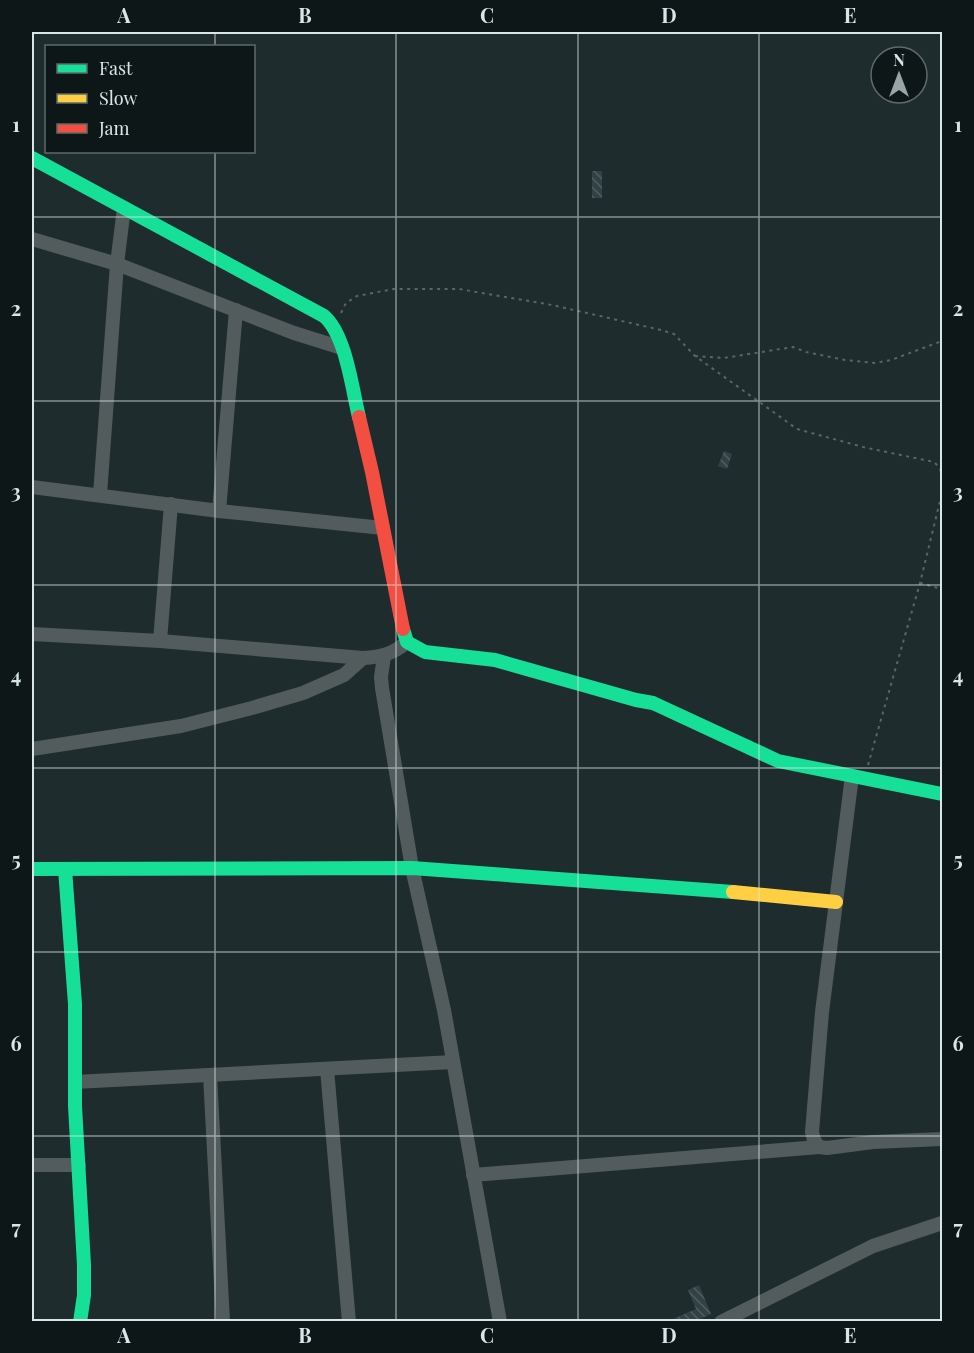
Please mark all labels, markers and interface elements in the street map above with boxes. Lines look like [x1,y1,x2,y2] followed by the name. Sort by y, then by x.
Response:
[116,1,131,28] text: A
[298,1,312,28] text: B
[480,1,494,28] text: C
[661,1,677,28] text: D
[844,1,856,28] text: E
[45,45,255,153] legend
[869,45,929,105] north arrow
[893,49,905,70] text: N
[99,56,133,80] text: Fast
[99,86,137,110] text: Slow
[12,110,20,137] text: 1
[954,110,962,137] text: 1
[98,116,129,140] text: Jam
[11,294,21,321] text: 2
[953,294,963,321] text: 2
[11,477,21,504] text: 3
[953,477,963,504] text: 3
[11,661,21,688] text: 4
[953,661,963,688] text: 4
[11,845,21,872] text: 5
[953,845,963,872] text: 5
[10,1029,22,1056] text: 6
[952,1029,964,1056] text: 6
[11,1213,21,1240] text: 7
[953,1213,963,1240] text: 7
[116,1321,131,1348] text: A
[298,1321,312,1348] text: B
[480,1321,494,1348] text: C
[661,1321,677,1348] text: D
[844,1321,856,1348] text: E

